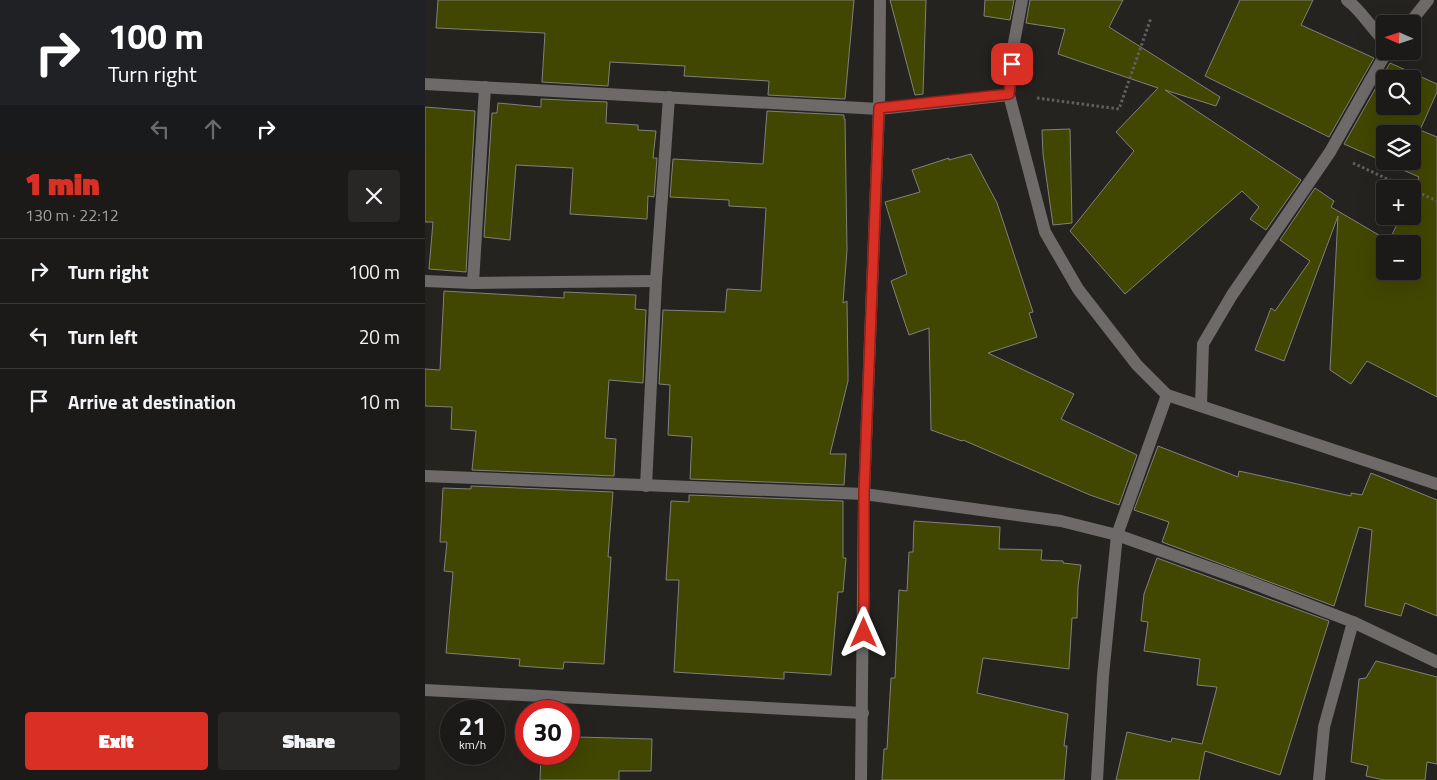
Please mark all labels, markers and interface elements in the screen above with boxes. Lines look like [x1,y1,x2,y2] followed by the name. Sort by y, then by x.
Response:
[108,9,204,63] text: 100 m
[1376,15,1421,60] north arrow
[1376,15,1421,280] map controls
[25,20,90,85] icon: right
[991,43,1033,85] pin
[998,50,1026,78] icon: arrive
[108,57,197,91] text: Turn right
[1376,70,1421,115] button: search
[146,115,174,143] icon: left
[199,115,227,143] icon: ahead
[252,115,280,143] icon: right
[1376,125,1421,170] button: layers
[25,161,100,207] text: 1 min
[348,170,400,222] button: close
[1376,180,1421,225] button: +
[25,203,119,227] text: 130 m · 22:12
[1376,235,1421,280] button: −
[25,257,53,285] icon: right
[68,257,149,286] text: Turn right
[348,257,400,286] text: 100 m
[25,322,53,350] icon: left
[68,322,138,351] text: Turn left
[359,322,400,351] text: 20 m
[25,387,53,415] icon: arrive
[68,387,236,416] text: Arrive at destination
[359,387,400,416] text: 10 m
[837,606,889,658] position arrow
[515,700,580,765] speed limit sign: 30
[458,707,487,745] text: 21
[25,712,208,770] button: Exit
[218,712,400,770] button: Share
[459,735,486,754] text: km/h

